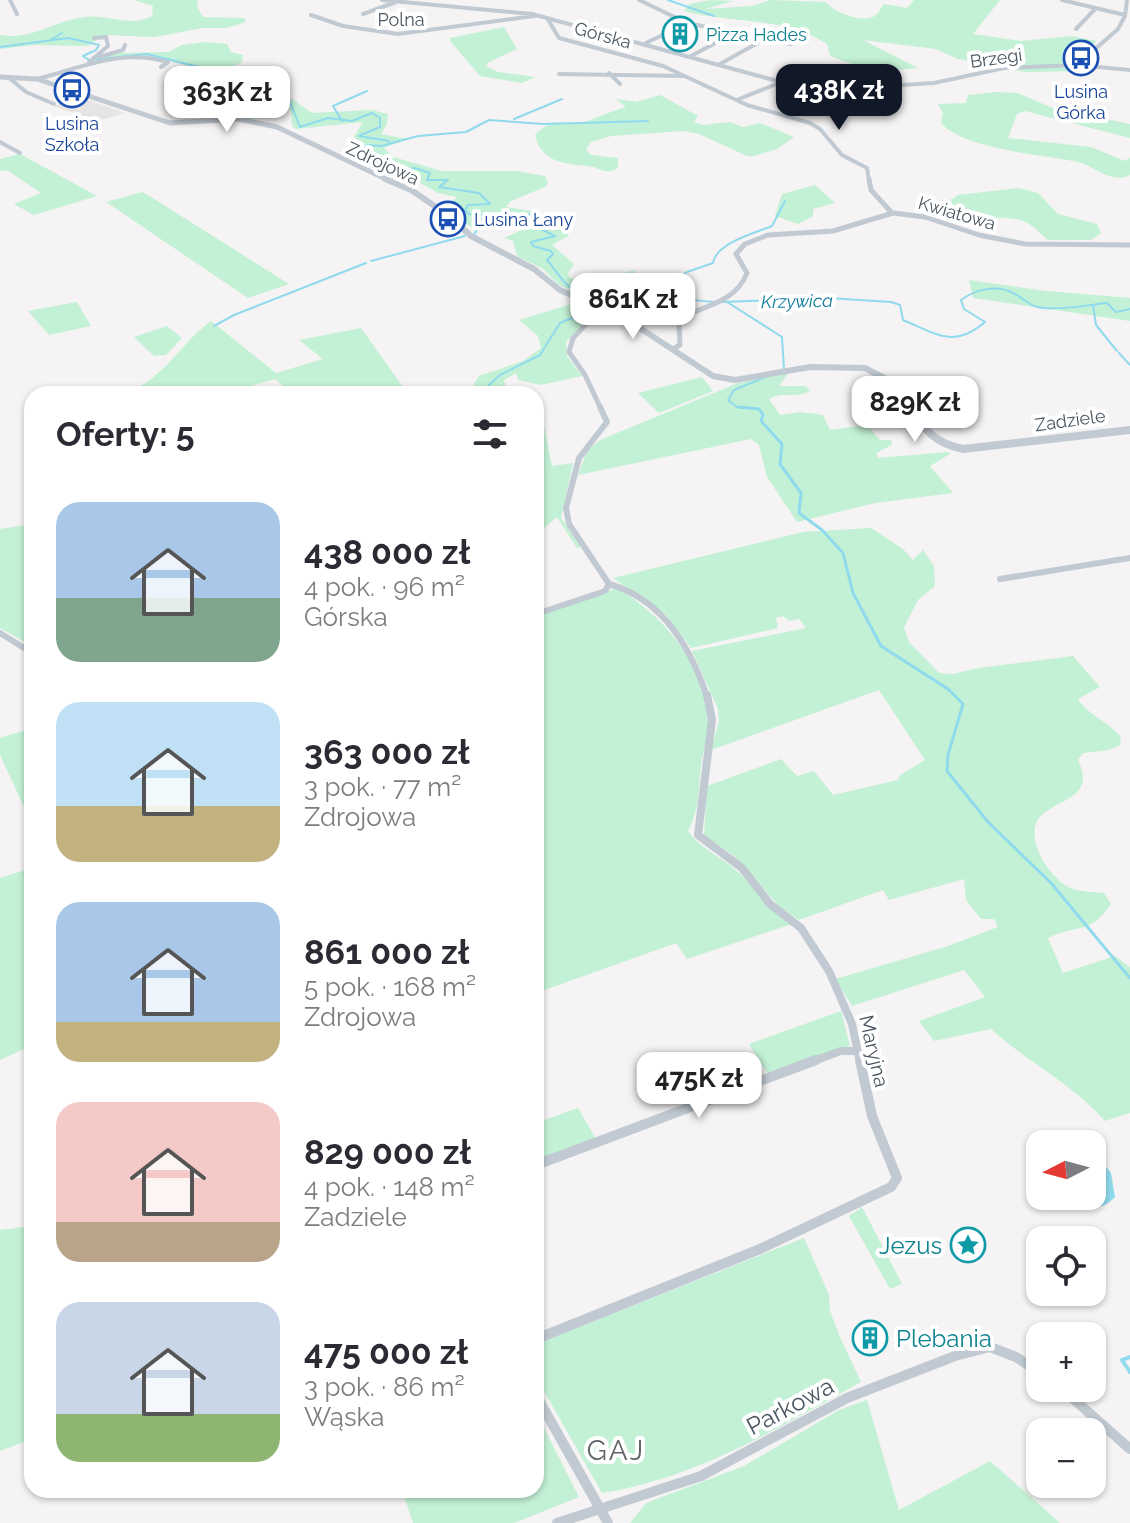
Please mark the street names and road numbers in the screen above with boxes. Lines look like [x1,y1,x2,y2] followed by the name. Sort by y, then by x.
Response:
[378,9,424,30] street label: Polna
[572,17,634,53] street label: Górska
[969,44,1023,72] street label: Brzegi
[343,137,423,189] street label: Zdrojowa
[916,192,998,234] street label: Kwiatowa
[1033,405,1107,435] street label: Zadziele
[854,1013,894,1089] street label: Maryjna
[741,1371,839,1441] street label: Parkowa

